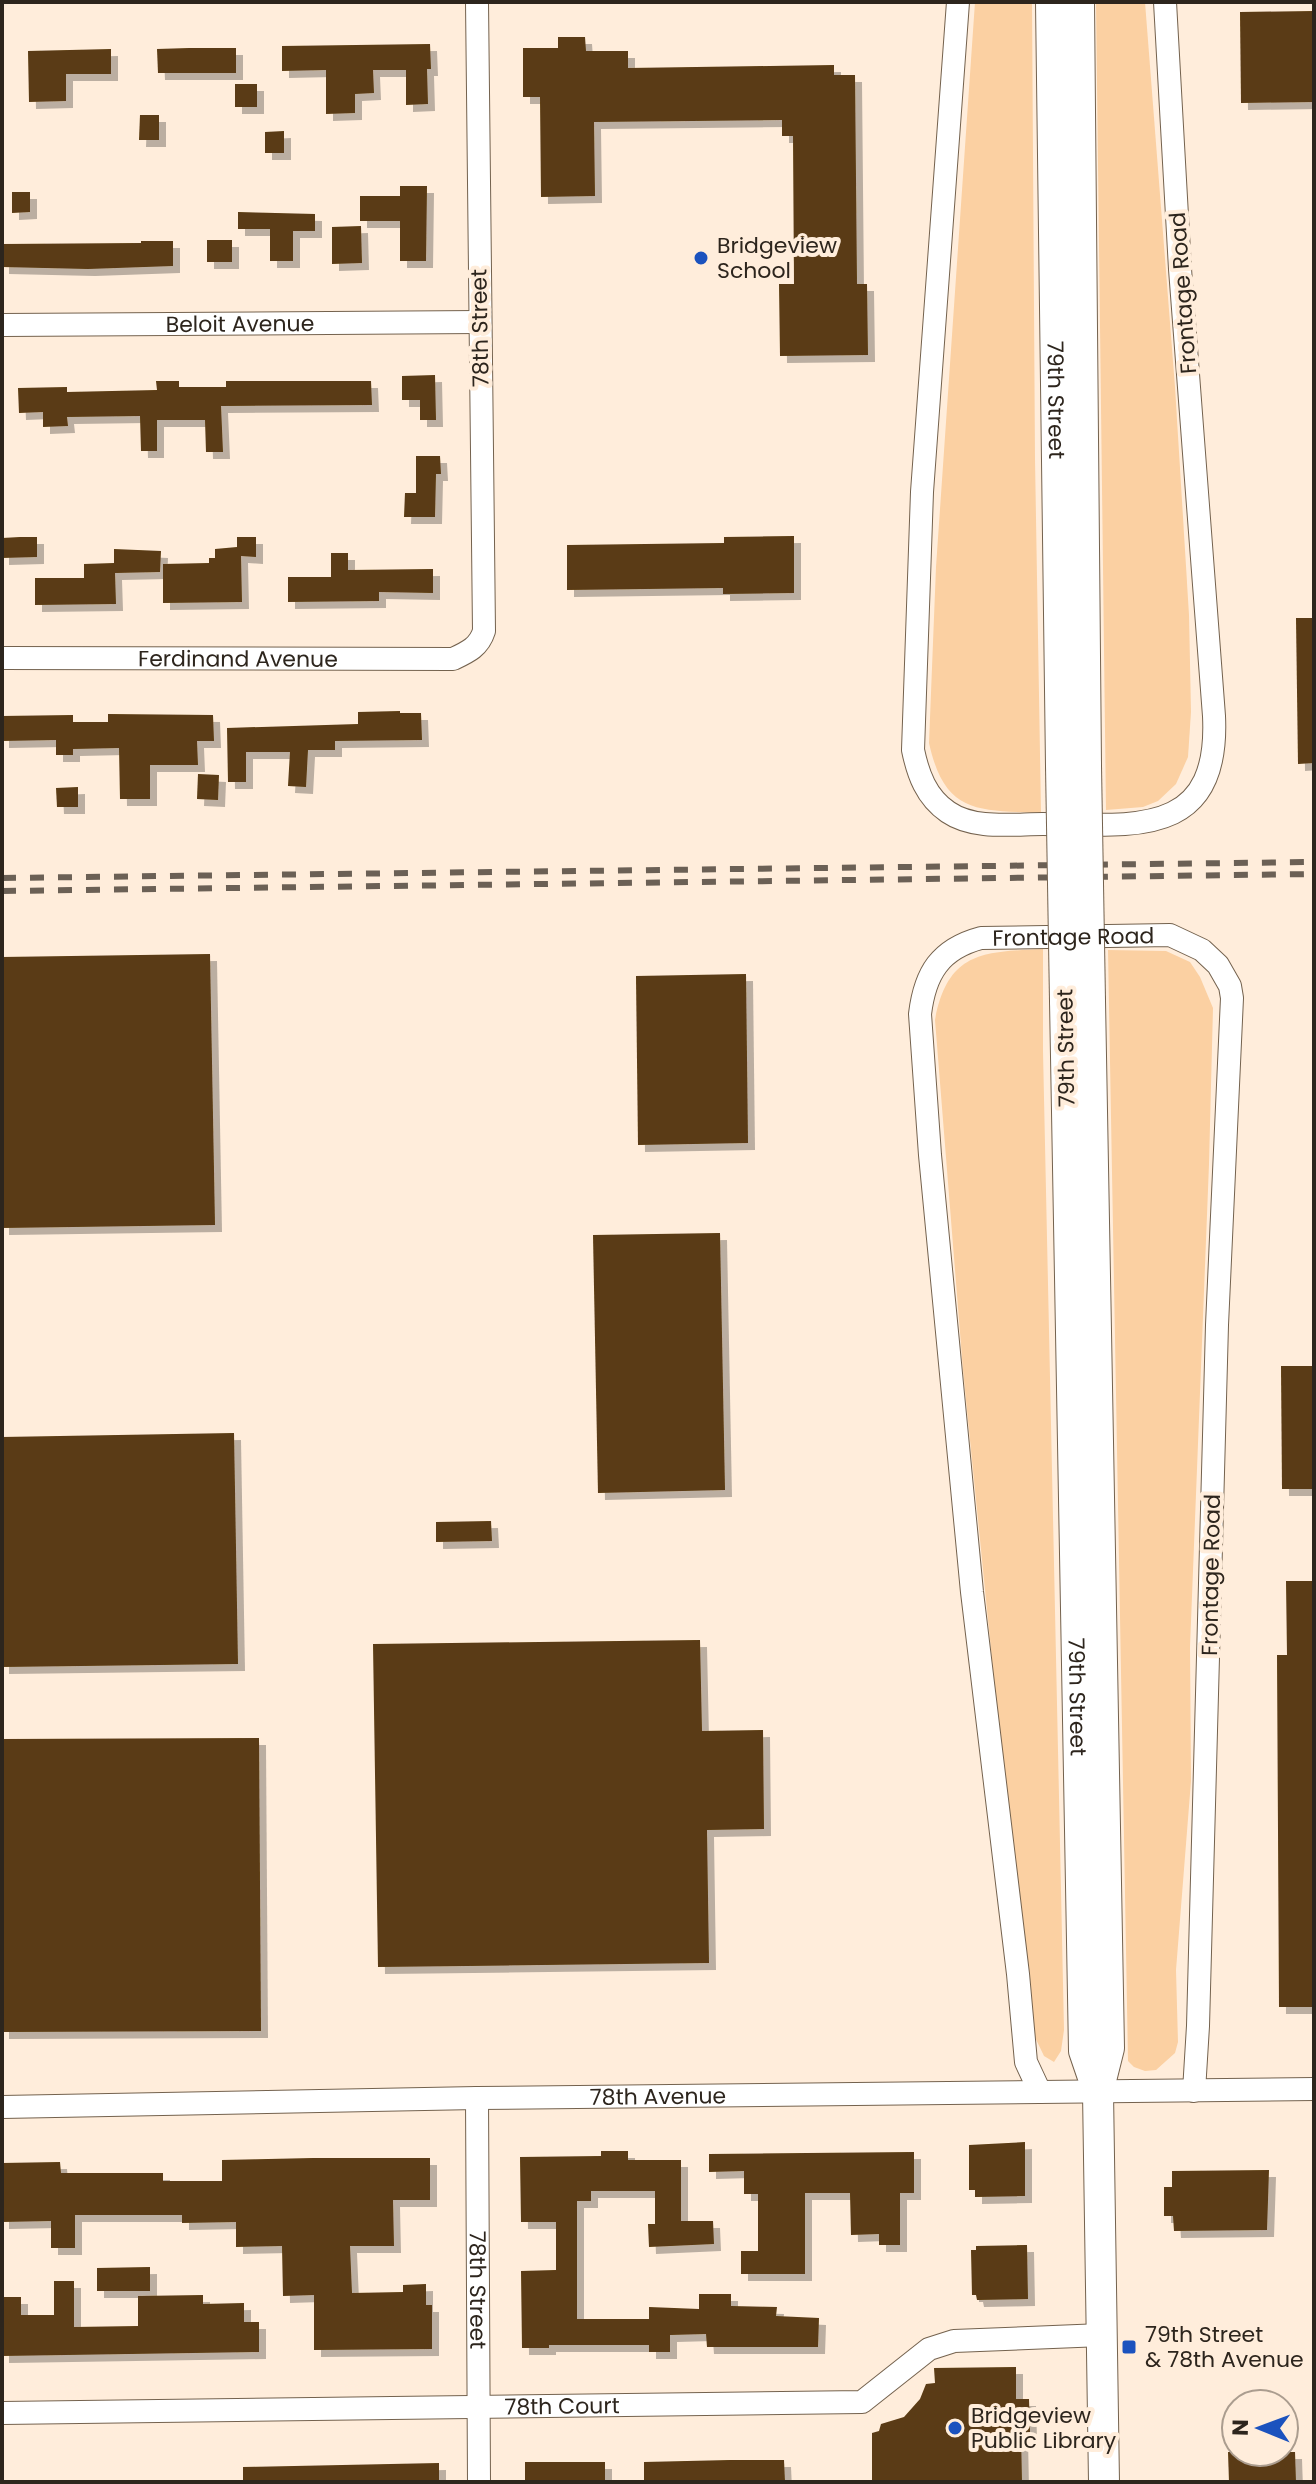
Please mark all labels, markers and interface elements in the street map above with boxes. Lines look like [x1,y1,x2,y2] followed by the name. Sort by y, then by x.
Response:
[1162,211,1204,375] street label: Frontage Road
[717,230,837,286] place label: Bridgeview School
[692,249,710,267] marker: Bridgeview School
[463,269,497,387] street label: 78th Street
[166,308,314,339] street label: Beloit Avenue
[1040,341,1072,459] street label: 79th Street
[138,643,338,674] street label: Ferdinand Avenue
[992,920,1155,953] street label: Frontage Road
[1049,989,1083,1107] street label: 79th Street
[1194,1494,1228,1656] street label: Frontage Road
[1061,1637,1094,1756] street label: 79th Street
[589,2080,726,2112] street label: 78th Avenue
[462,2231,494,2349] street label: 78th Street
[1145,2319,1304,2375] place label: 79th Street & 78th Avenue
[1120,2338,1138,2356] marker: 79th Street & 78th Avenue
[1220,2388,1300,2468] north arrow
[504,2390,620,2422] street label: 78th Court
[971,2400,1117,2456] place label: Bridgeview Public Library
[946,2419,964,2437] marker: Bridgeview Public Library
[1225,2419,1256,2436] text: N

